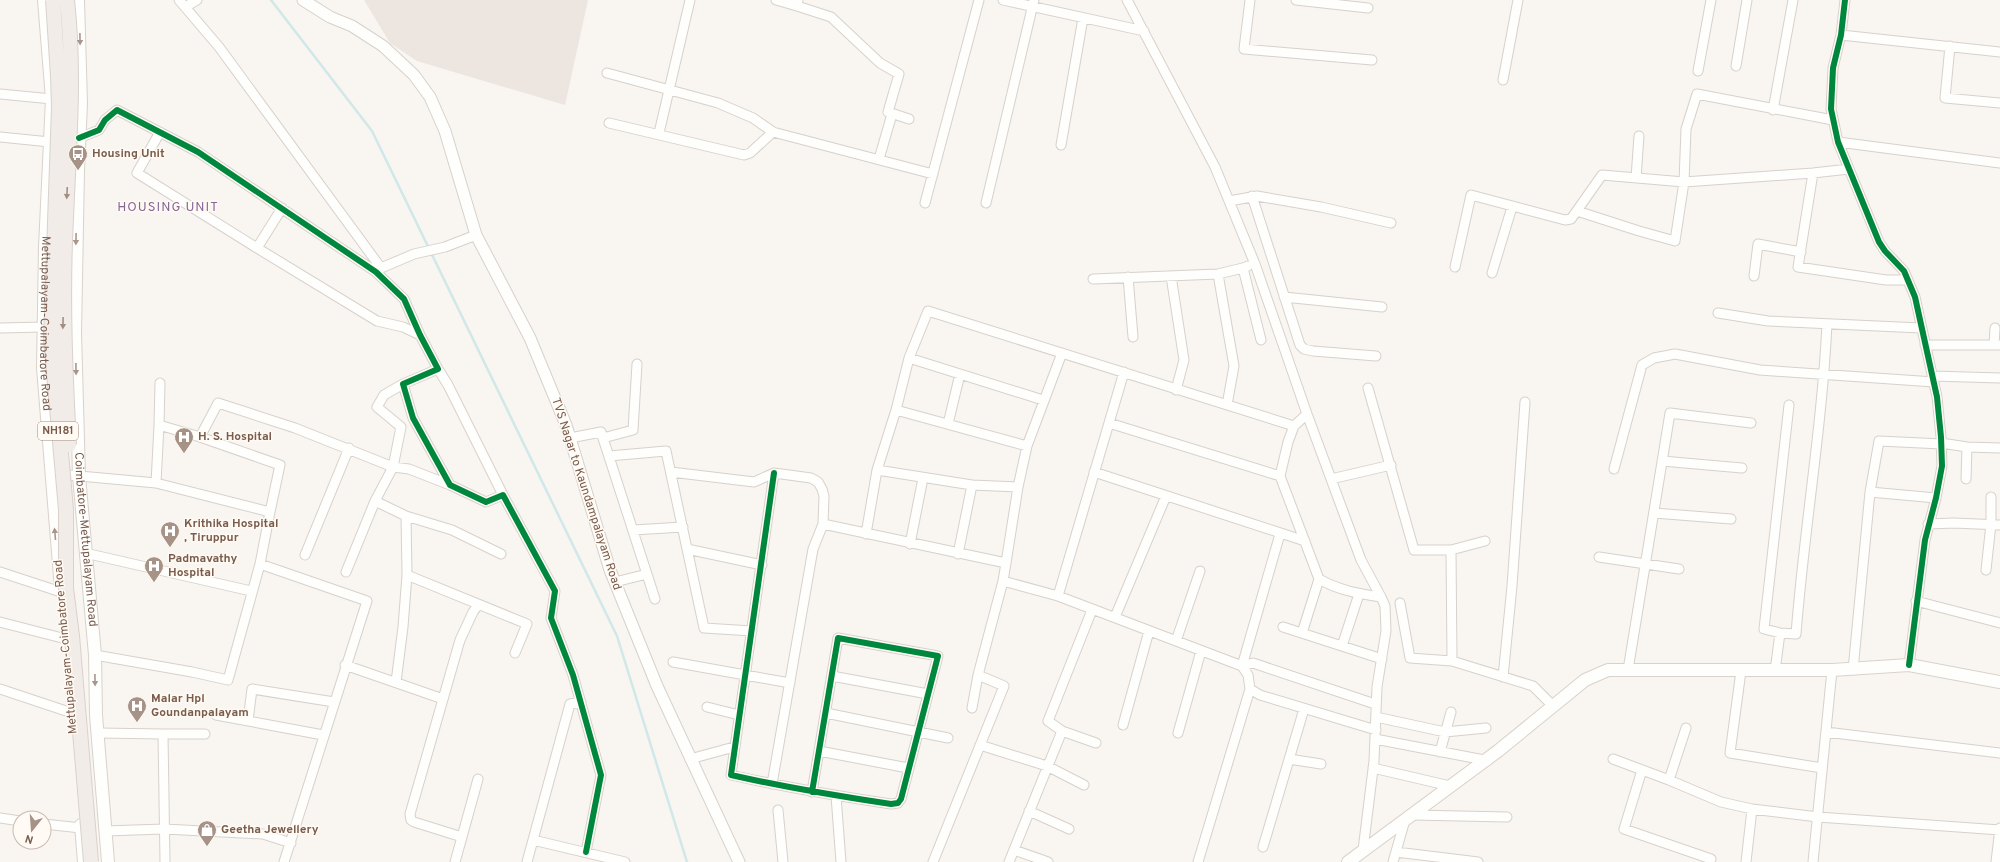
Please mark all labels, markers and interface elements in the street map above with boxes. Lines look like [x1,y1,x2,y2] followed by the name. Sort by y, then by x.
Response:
[77,33,83,46] one-way arrow
[67,143,89,171] bus stop icon: Housing Unit
[92,146,165,162] place label: Housing Unit
[64,187,70,200] one-way arrow
[117,200,219,216] district label: HOUSING UNIT
[73,233,80,245] one-way arrow
[35,236,54,412] street label: Mettupalayam-Coimbatore Road
[60,317,66,330] one-way arrow
[72,363,79,375] one-way arrow
[547,396,625,592] street label: TVS Nagar to Kaundampalayam Road
[38,422,78,440] road number: NH181
[173,426,195,454] hospital icon: H. S. Hospital
[198,429,272,445] place label: H. S. Hospital
[70,452,100,627] street label: Coimbatore-Mettupalayam Road
[184,516,278,546] place label: Krithika Hospital , Tiruppur
[159,520,181,548] hospital icon: Krithika Hospital , Tiruppur
[52,528,59,540] one-way arrow
[168,551,238,581] place label: Padmavathy Hospital
[143,555,165,583] hospital icon: Padmavathy Hospital
[50,559,82,735] street label: Mettupalayam-Coimbatore Road
[92,674,98,687] one-way arrow
[151,691,249,721] place label: Malar Hpl Goundanpalayam
[126,695,148,723] hospital icon: Malar Hpl Goundanpalayam
[12,810,52,850] north arrow
[196,819,218,847] shop icon: Geetha Jewellery
[221,822,319,838] place label: Geetha Jewellery
[24,831,35,846] text: N

